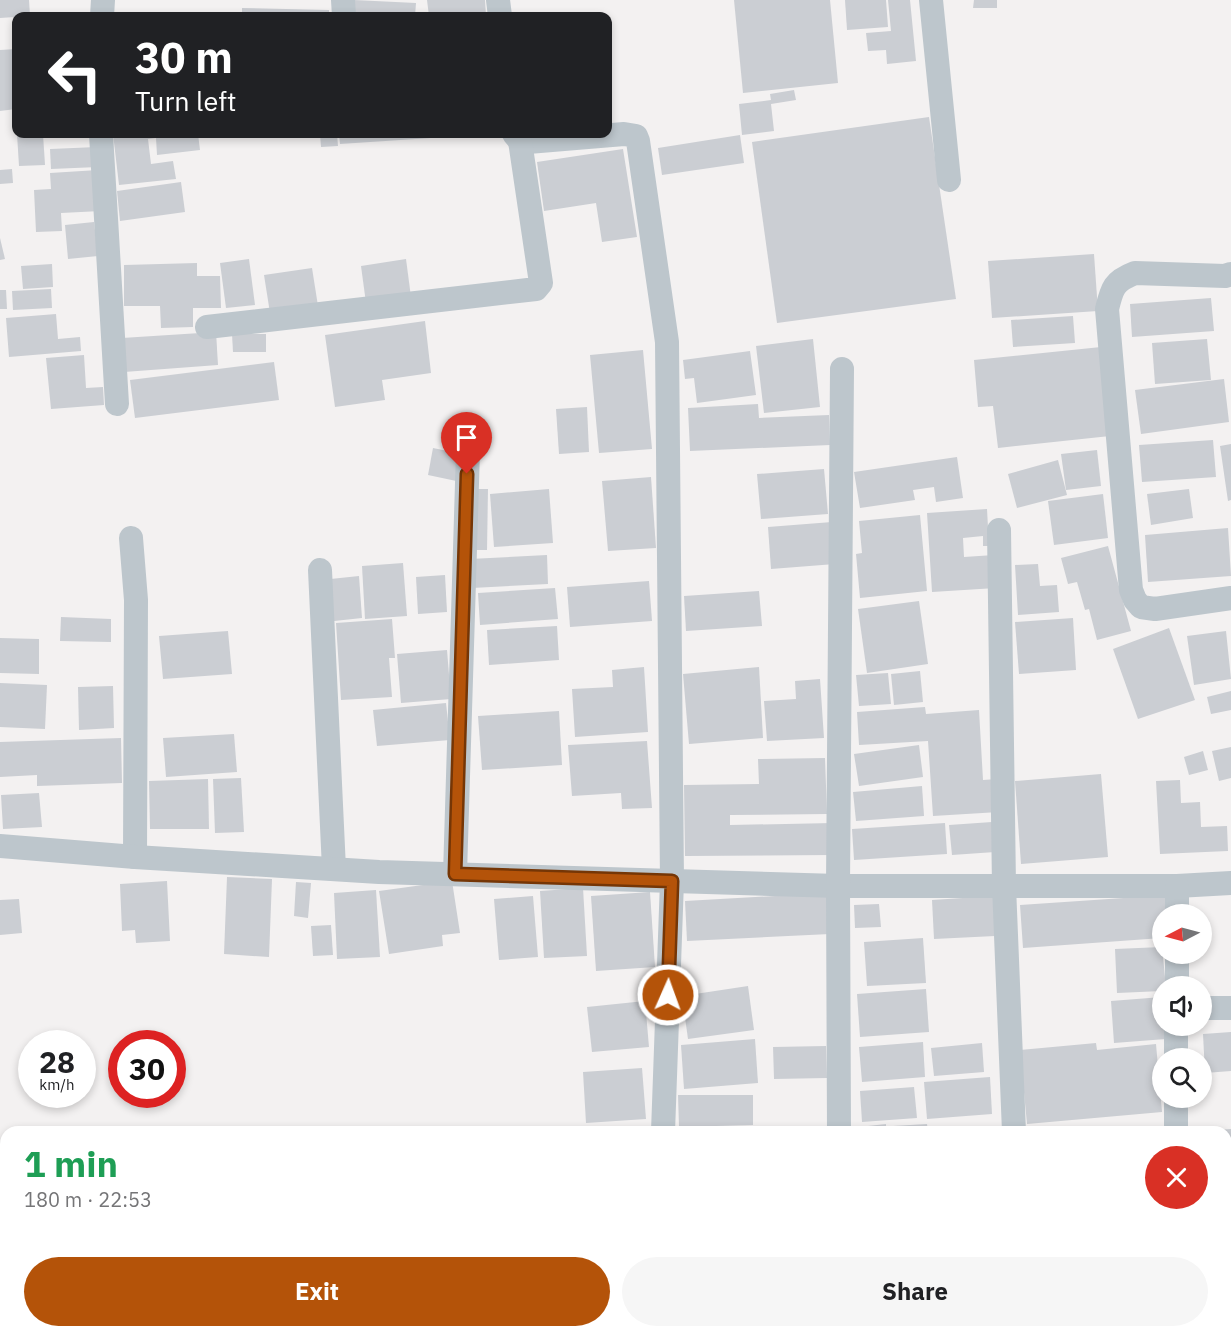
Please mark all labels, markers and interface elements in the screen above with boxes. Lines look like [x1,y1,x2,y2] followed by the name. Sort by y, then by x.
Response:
[135,30,233,85] text: 30 m
[36,36,114,114] icon: left
[135,83,236,118] text: Turn left
[441,412,492,474] pin
[450,421,483,454] icon: arrive
[1152,904,1212,964] north arrow
[1152,904,1212,1108] map controls
[636,963,700,1027] position arrow
[1152,976,1212,1036] button: sound
[108,1030,186,1108] speed limit sign: 30
[39,1042,75,1081] text: 28
[1152,1048,1212,1108] button: search
[39,1075,75,1094] text: km/h
[24,1140,118,1187] text: 1 min
[1145,1146,1208,1209] button: close
[24,1186,152,1213] text: 180 m · 22:53
[24,1257,610,1326] button: Exit
[622,1257,1208,1326] button: Share

